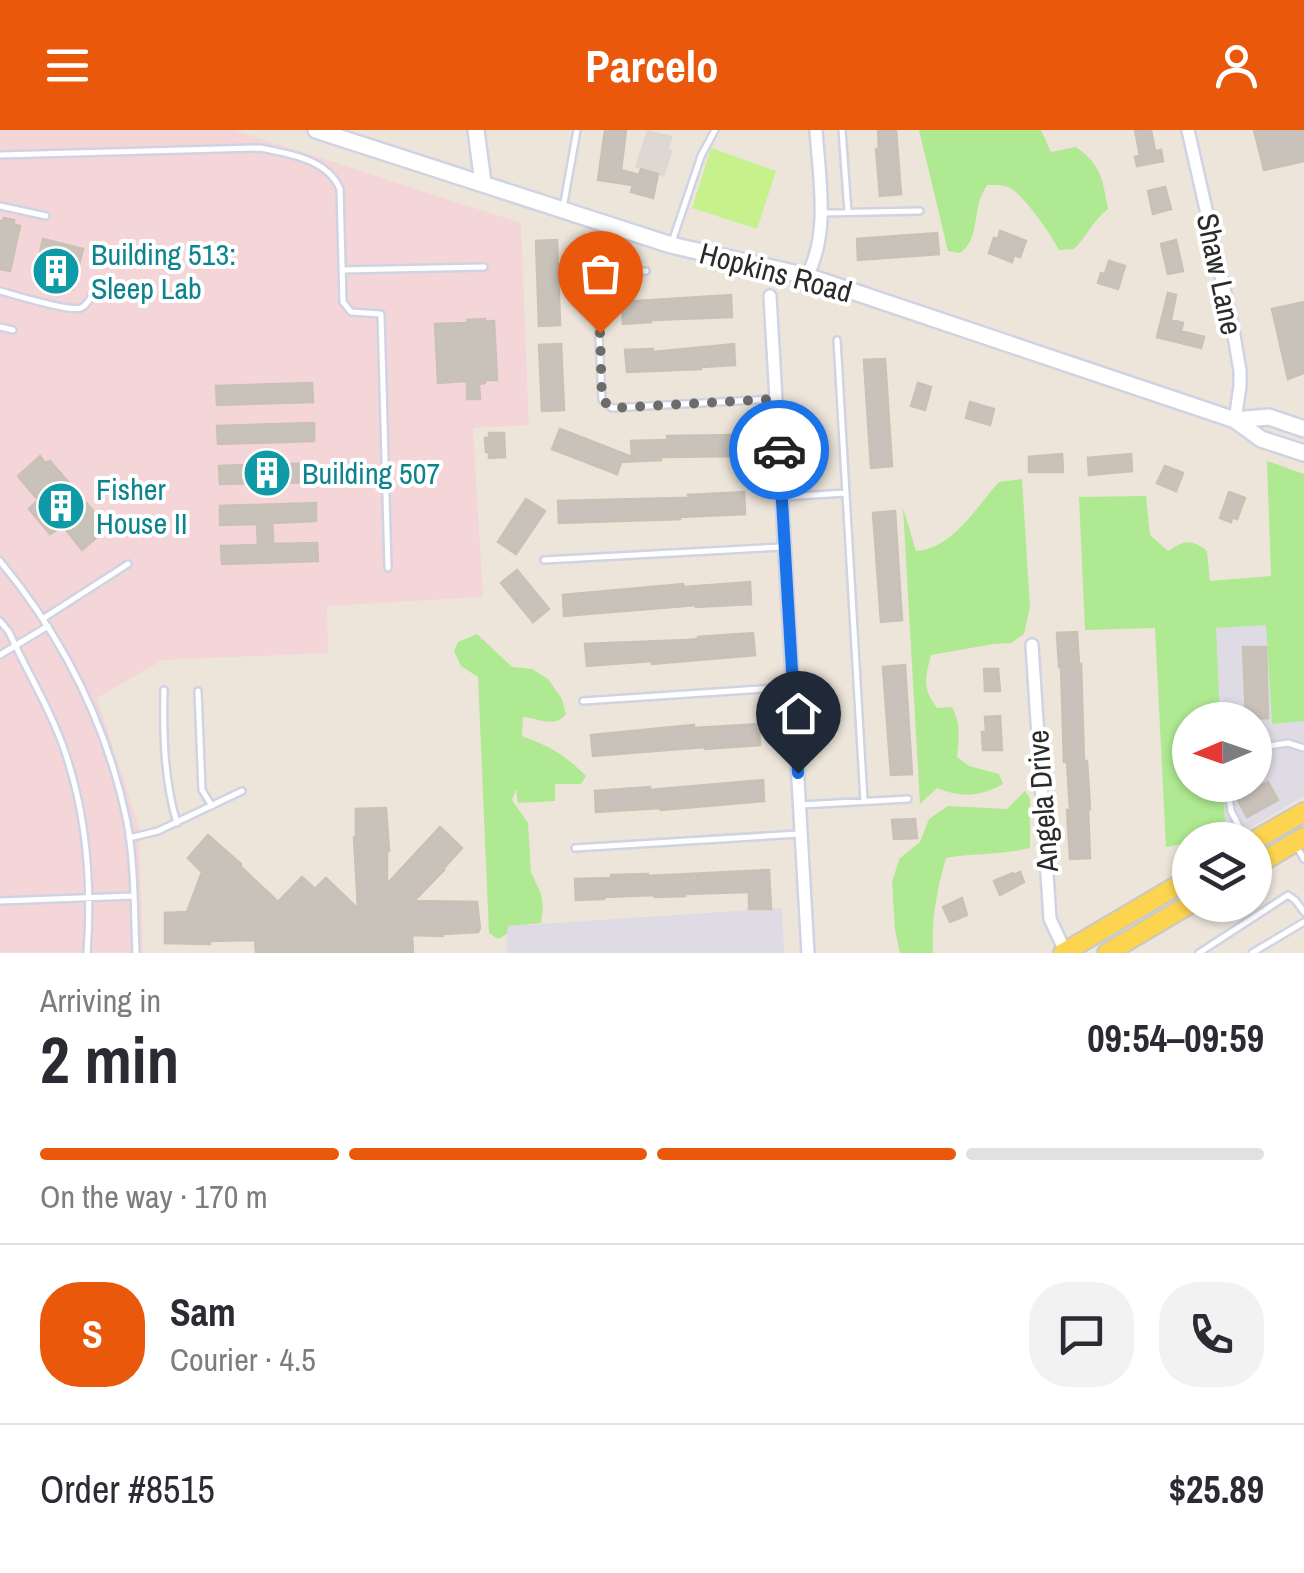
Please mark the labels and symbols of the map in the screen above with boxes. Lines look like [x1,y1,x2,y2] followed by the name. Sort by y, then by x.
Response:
[1188,210,1252,338] street label: Shaw Lane
[558,231,643,334] pin
[696,233,856,311] street label: Hopkins Road
[91,234,236,308] place label: Building 513: Sleep Lab
[30,245,82,297] building icon: Building 513: Sleep Lab
[729,400,829,500] courier
[241,447,293,499] building icon: Building 507
[302,453,440,493] place label: Building 507
[96,469,188,543] place label: Fisher House II
[35,480,87,532] building icon: Fisher House II
[756,671,841,774] pin
[1172,702,1272,802] north arrow
[1017,729,1067,874] street label: Angela Drive

